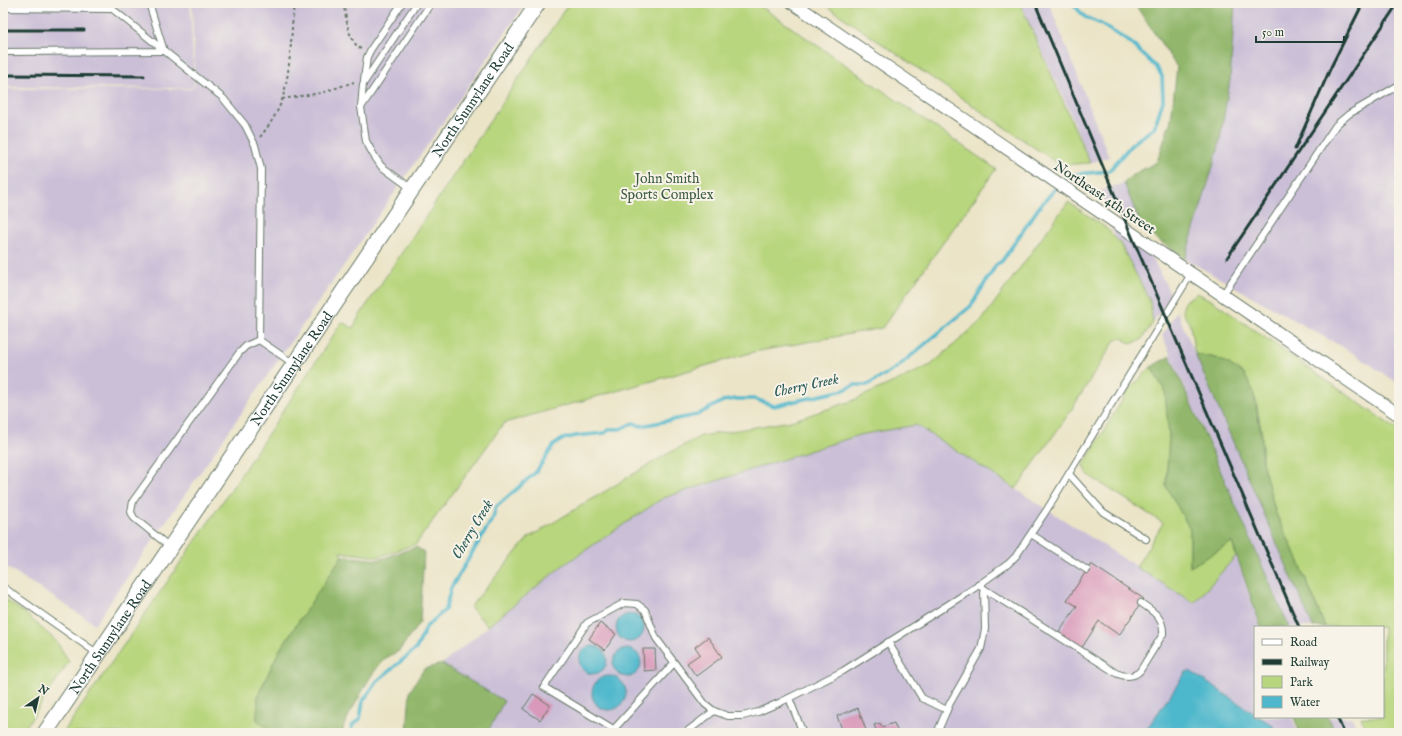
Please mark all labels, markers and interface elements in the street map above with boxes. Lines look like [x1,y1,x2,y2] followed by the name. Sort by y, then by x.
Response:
[1256,18,1344,44] scale bar
[1262,25,1284,40] text: 50 m
[428,39,519,161] street label: North Sunnylane Road
[1050,157,1159,239] street label: Northeast 4th Street
[620,170,714,204] park label: John Smith Sports Complex
[247,308,337,430] street label: North Sunnylane Road
[772,369,840,402] water label: Cherry Creek
[447,496,498,562] water label: Cherry Creek
[66,576,156,698] street label: North Sunnylane Road
[1254,626,1384,718] legend
[1290,635,1318,650] text: Road
[1290,655,1329,670] text: Railway
[1290,675,1313,690] text: Park
[18,678,58,718] north arrow
[34,682,51,699] text: N
[1290,695,1321,710] text: Water

